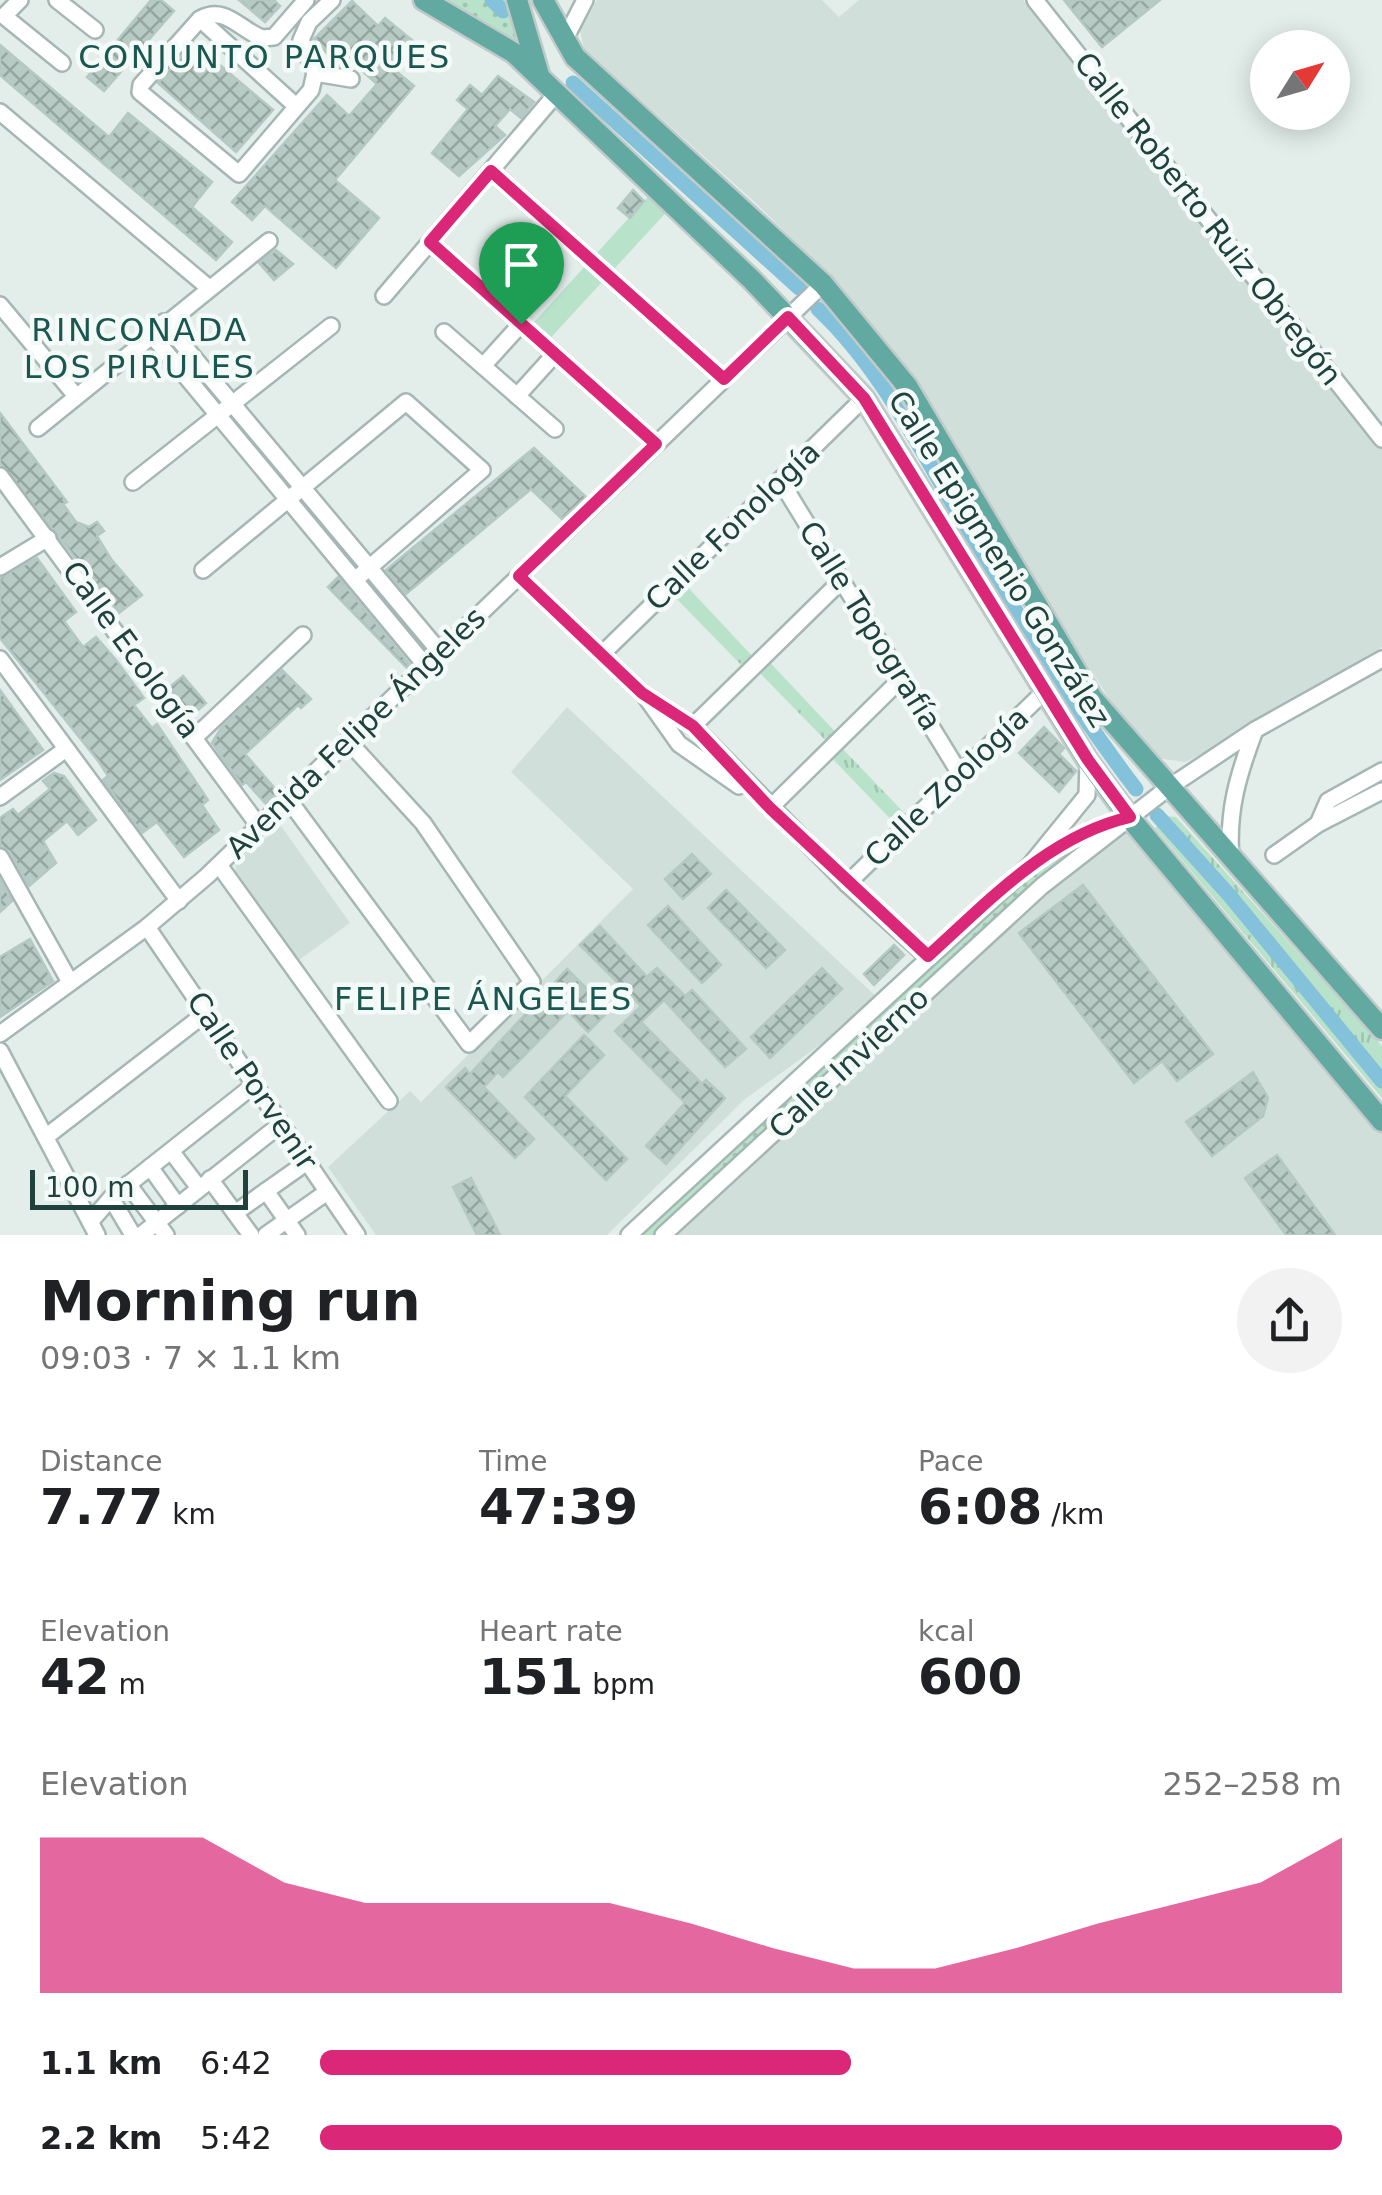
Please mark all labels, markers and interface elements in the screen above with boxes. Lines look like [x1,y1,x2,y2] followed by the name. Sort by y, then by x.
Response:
[1250,30,1350,130] north arrow
[1250,30,1350,130] map controls
[78,38,452,76] district label: CONJUNTO PARQUES
[1068,45,1349,392] street label: Calle Roberto Ruiz Obregón
[479,222,564,325] pin
[494,237,549,292] icon: arrive
[24,311,256,386] district label: RINCONADA LOS PIRULES
[881,384,1117,733] street label: Calle Epigmenio González
[638,434,827,618] street label: Calle Fonología
[792,515,949,737] street label: Calle Topografía
[55,554,207,745] street label: Calle Ecología
[219,600,492,866] street label: Avenida Felipe Ángeles
[858,700,1036,873] street label: Calle Zoología
[334,980,634,1018] district label: FELIPE ÁNGELES
[762,980,936,1146] street label: Calle Invierno
[180,985,325,1177] street label: Calle Porvenir
[30,1165,248,1210] scale bar
[45,1171,135,1204] text: 100 m
[1237,1268,1342,1373] button: share
[40,1269,421,1333] text: Morning run
[40,1339,341,1377] text: 09:03 · 7 × 1.1 km
[40,1445,162,1478] text: Distance
[479,1445,548,1478] text: Time
[918,1445,983,1478] text: Pace
[40,1478,163,1536] text: 7.77
[479,1478,638,1536] text: 47:39
[918,1478,1042,1536] text: 6:08
[163,1498,216,1531] text: km
[1042,1498,1104,1531] text: /km
[40,1615,170,1648] text: Elevation
[479,1615,623,1648] text: Heart rate
[918,1615,975,1648] text: kcal
[40,1648,110,1706] text: 42
[479,1648,583,1706] text: 151
[918,1648,1022,1706] text: 600
[110,1668,146,1701] text: m
[583,1668,655,1701] text: bpm
[40,1765,189,1803] text: Elevation
[1163,1765,1342,1803] text: 252–258 m
[40,2044,162,2082] text: 1.1 km
[200,2044,272,2082] text: 6:42
[40,2119,162,2157] text: 2.2 km
[200,2119,272,2157] text: 5:42

